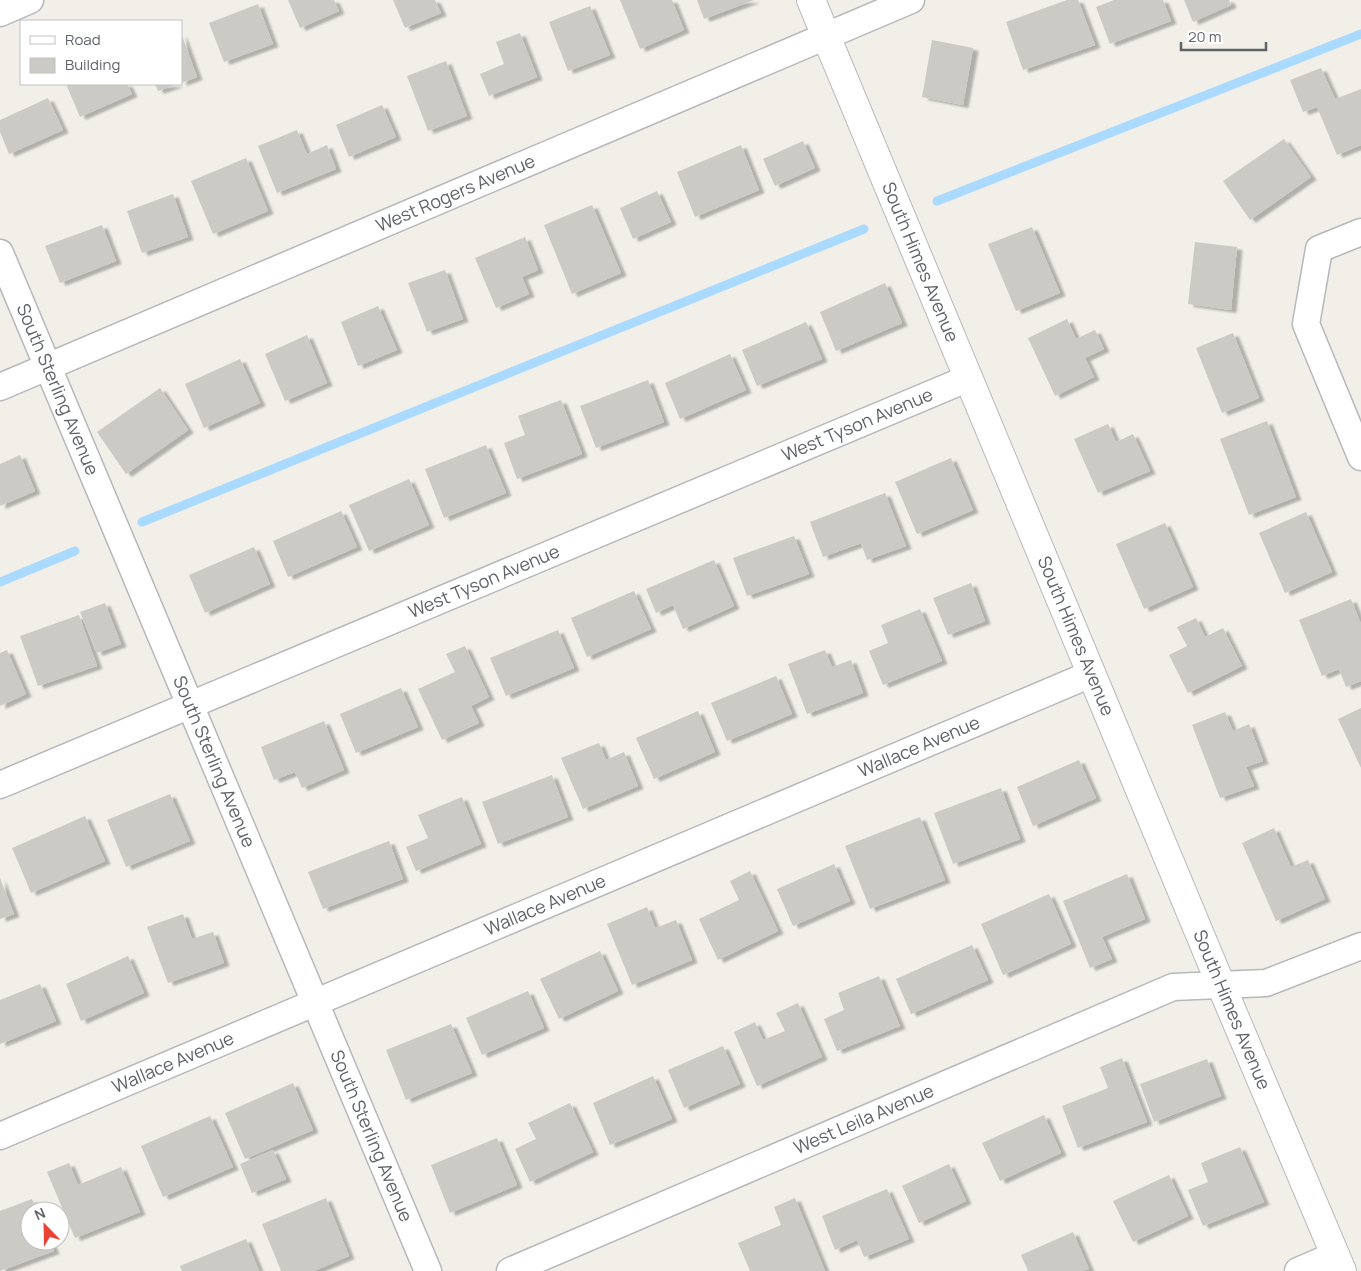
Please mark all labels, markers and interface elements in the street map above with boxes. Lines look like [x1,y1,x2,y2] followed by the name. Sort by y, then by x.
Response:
[20,20,182,85] legend
[1181,20,1266,52] scale bar
[1188,26,1221,47] text: 20 m
[65,29,101,50] text: Road
[65,54,120,75] text: Building
[372,148,538,237] street label: West Rogers Avenue
[877,178,965,345] street label: South Himes Avenue
[12,300,105,479] street label: South Sterling Avenue
[778,382,936,466] street label: West Tyson Avenue
[404,538,563,623] street label: West Tyson Avenue
[1033,552,1121,719] street label: South Himes Avenue
[168,672,262,851] street label: South Sterling Avenue
[854,710,983,782] street label: Wallace Avenue
[480,868,609,941] street label: Wallace Avenue
[1188,926,1277,1093] street label: South Himes Avenue
[108,1025,237,1098] street label: Wallace Avenue
[325,1046,419,1225] street label: South Sterling Avenue
[790,1078,937,1159] street label: West Leila Avenue
[20,1201,70,1251] north arrow
[31,1203,48,1224] text: N

